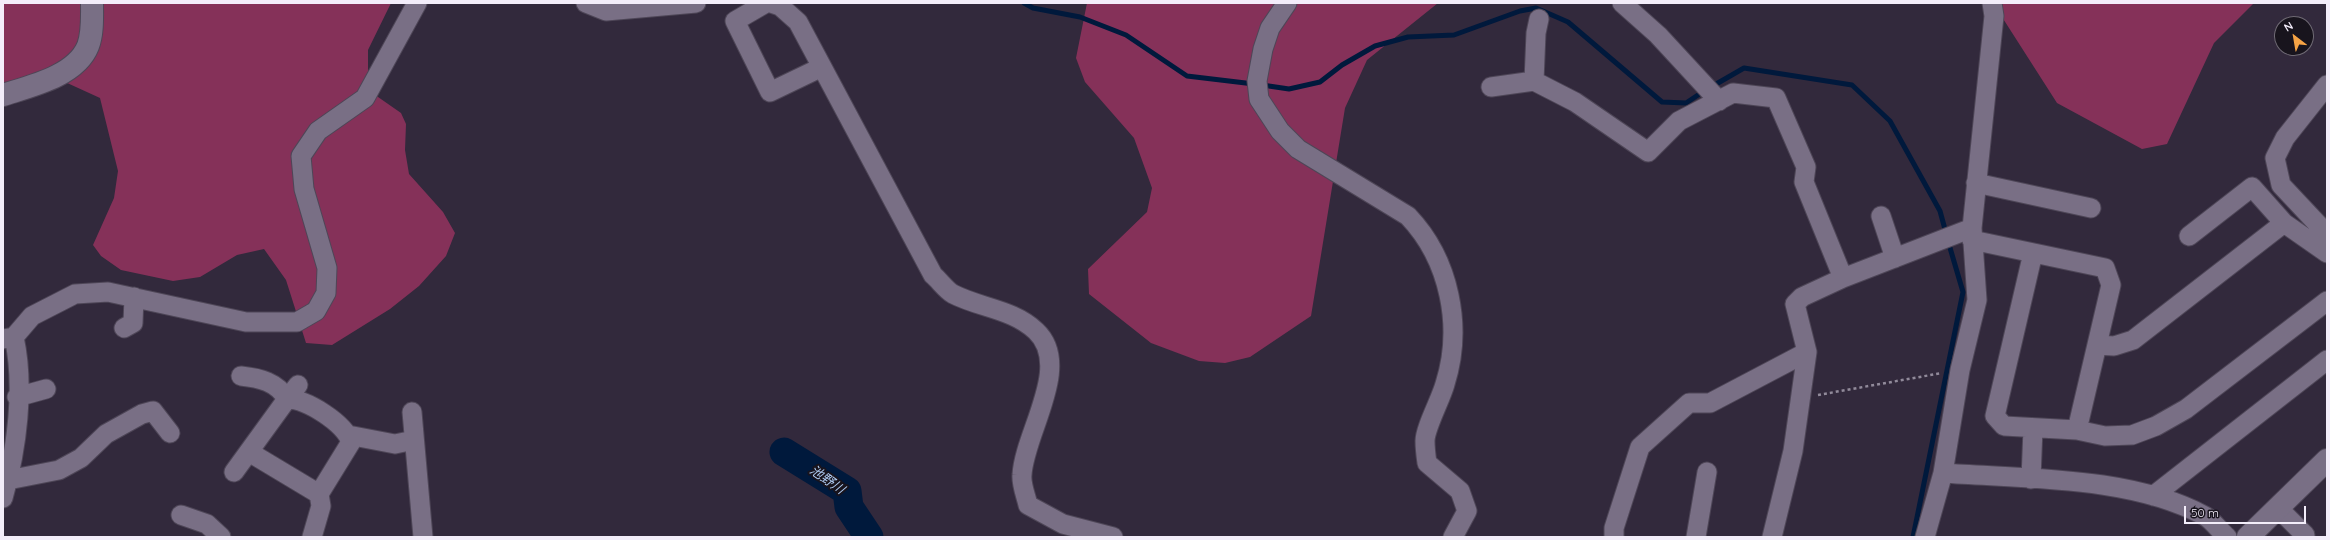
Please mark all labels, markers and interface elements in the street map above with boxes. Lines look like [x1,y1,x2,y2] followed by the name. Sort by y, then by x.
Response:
[2274,16,2314,56] north arrow
[2281,18,2295,35] text: N
[807,462,847,498] water label: 池野川
[2186,498,2308,524] scale bar
[2191,505,2219,520] text: 50 m

